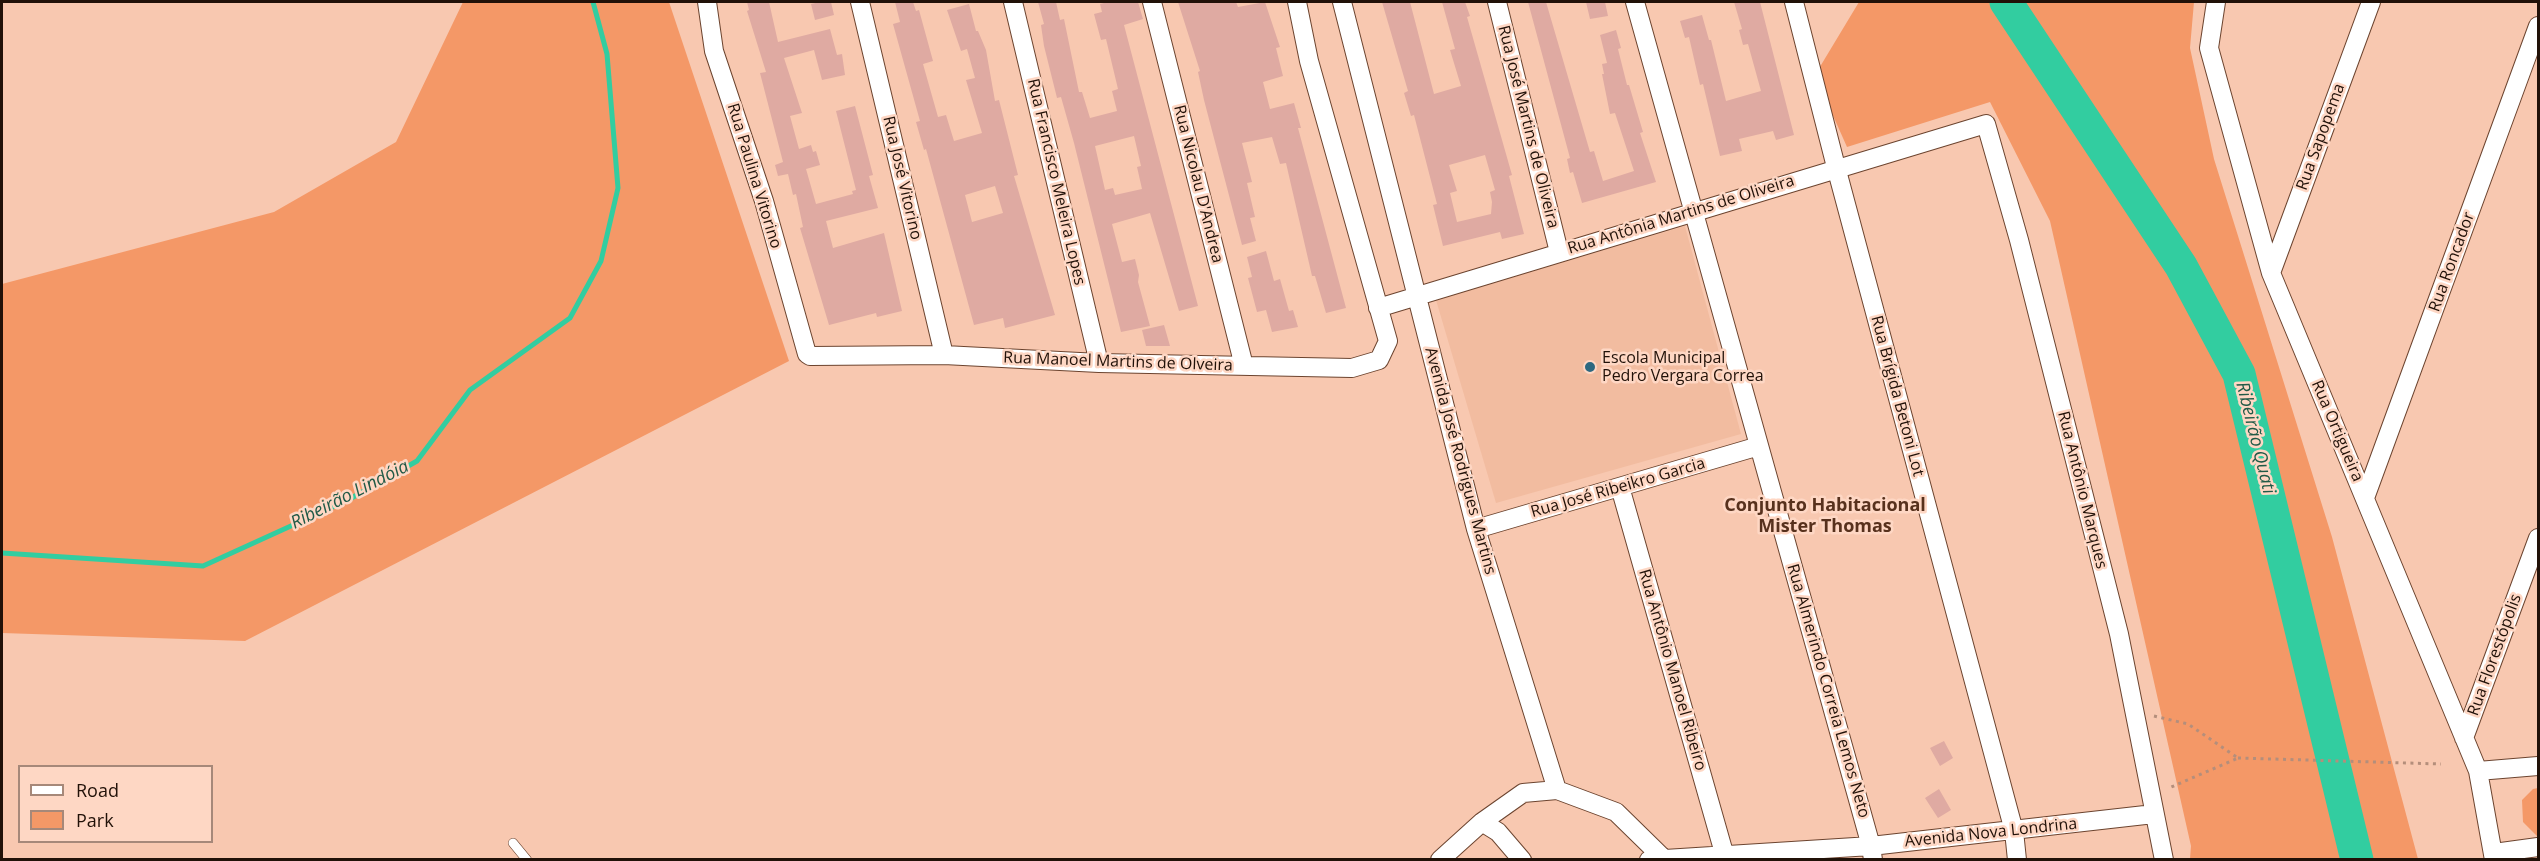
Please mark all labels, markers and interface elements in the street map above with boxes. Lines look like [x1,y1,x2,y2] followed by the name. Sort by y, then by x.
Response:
[1493,24,1563,230] street label: Rua José Martins de Oliveira
[1023,77,1089,287] street label: Rua Francisco Meleira Lopes
[2293,81,2349,193] street label: Rua Sapopema
[723,101,785,251] street label: Rua Paulina Vitorino
[1169,103,1227,265] street label: Rua Nicolau D'Andrea
[878,114,926,242] street label: Rua José Vitorino
[1565,171,1797,259] street label: Rua Antônia Martins de Oliveira
[2425,210,2479,314] street label: Rua Roncador
[1866,314,1928,478] street label: Rua Brígida Betoni Lot
[1420,345,1500,577] street label: Avenida José Rodrigues Martins
[1003,348,1233,376] street label: Rua Manoel Martins de Olveira
[1602,348,1764,386] place label: Escola Municipal Pedro Vergara Correa
[1583,360,1597,374] marker: Escola Municipal Pedro Vergara Correa
[2307,377,2367,485] street label: Rua Ortigueira
[2231,380,2279,496] water label: Ribeirão Quati
[2053,409,2111,571] street label: Rua Antônio Marques
[1529,454,1707,522] street label: Rua José Ribeikro Garcia
[287,456,413,534] water label: Ribeirão Lindóia
[1724,495,1926,538] district label: Conjunto Habitacional Mister Thomas
[1782,562,1874,820] street label: Rua Almerindo Correia Lemos Neto
[1634,567,1710,773] street label: Rua Antônio Manoel Ribeiro
[2464,591,2526,719] street label: Rua Florestópolis
[18,765,213,843] legend
[76,778,119,802] text: Road
[76,808,114,832] text: Park
[1904,814,2078,852] street label: Avenida Nova Londrina

